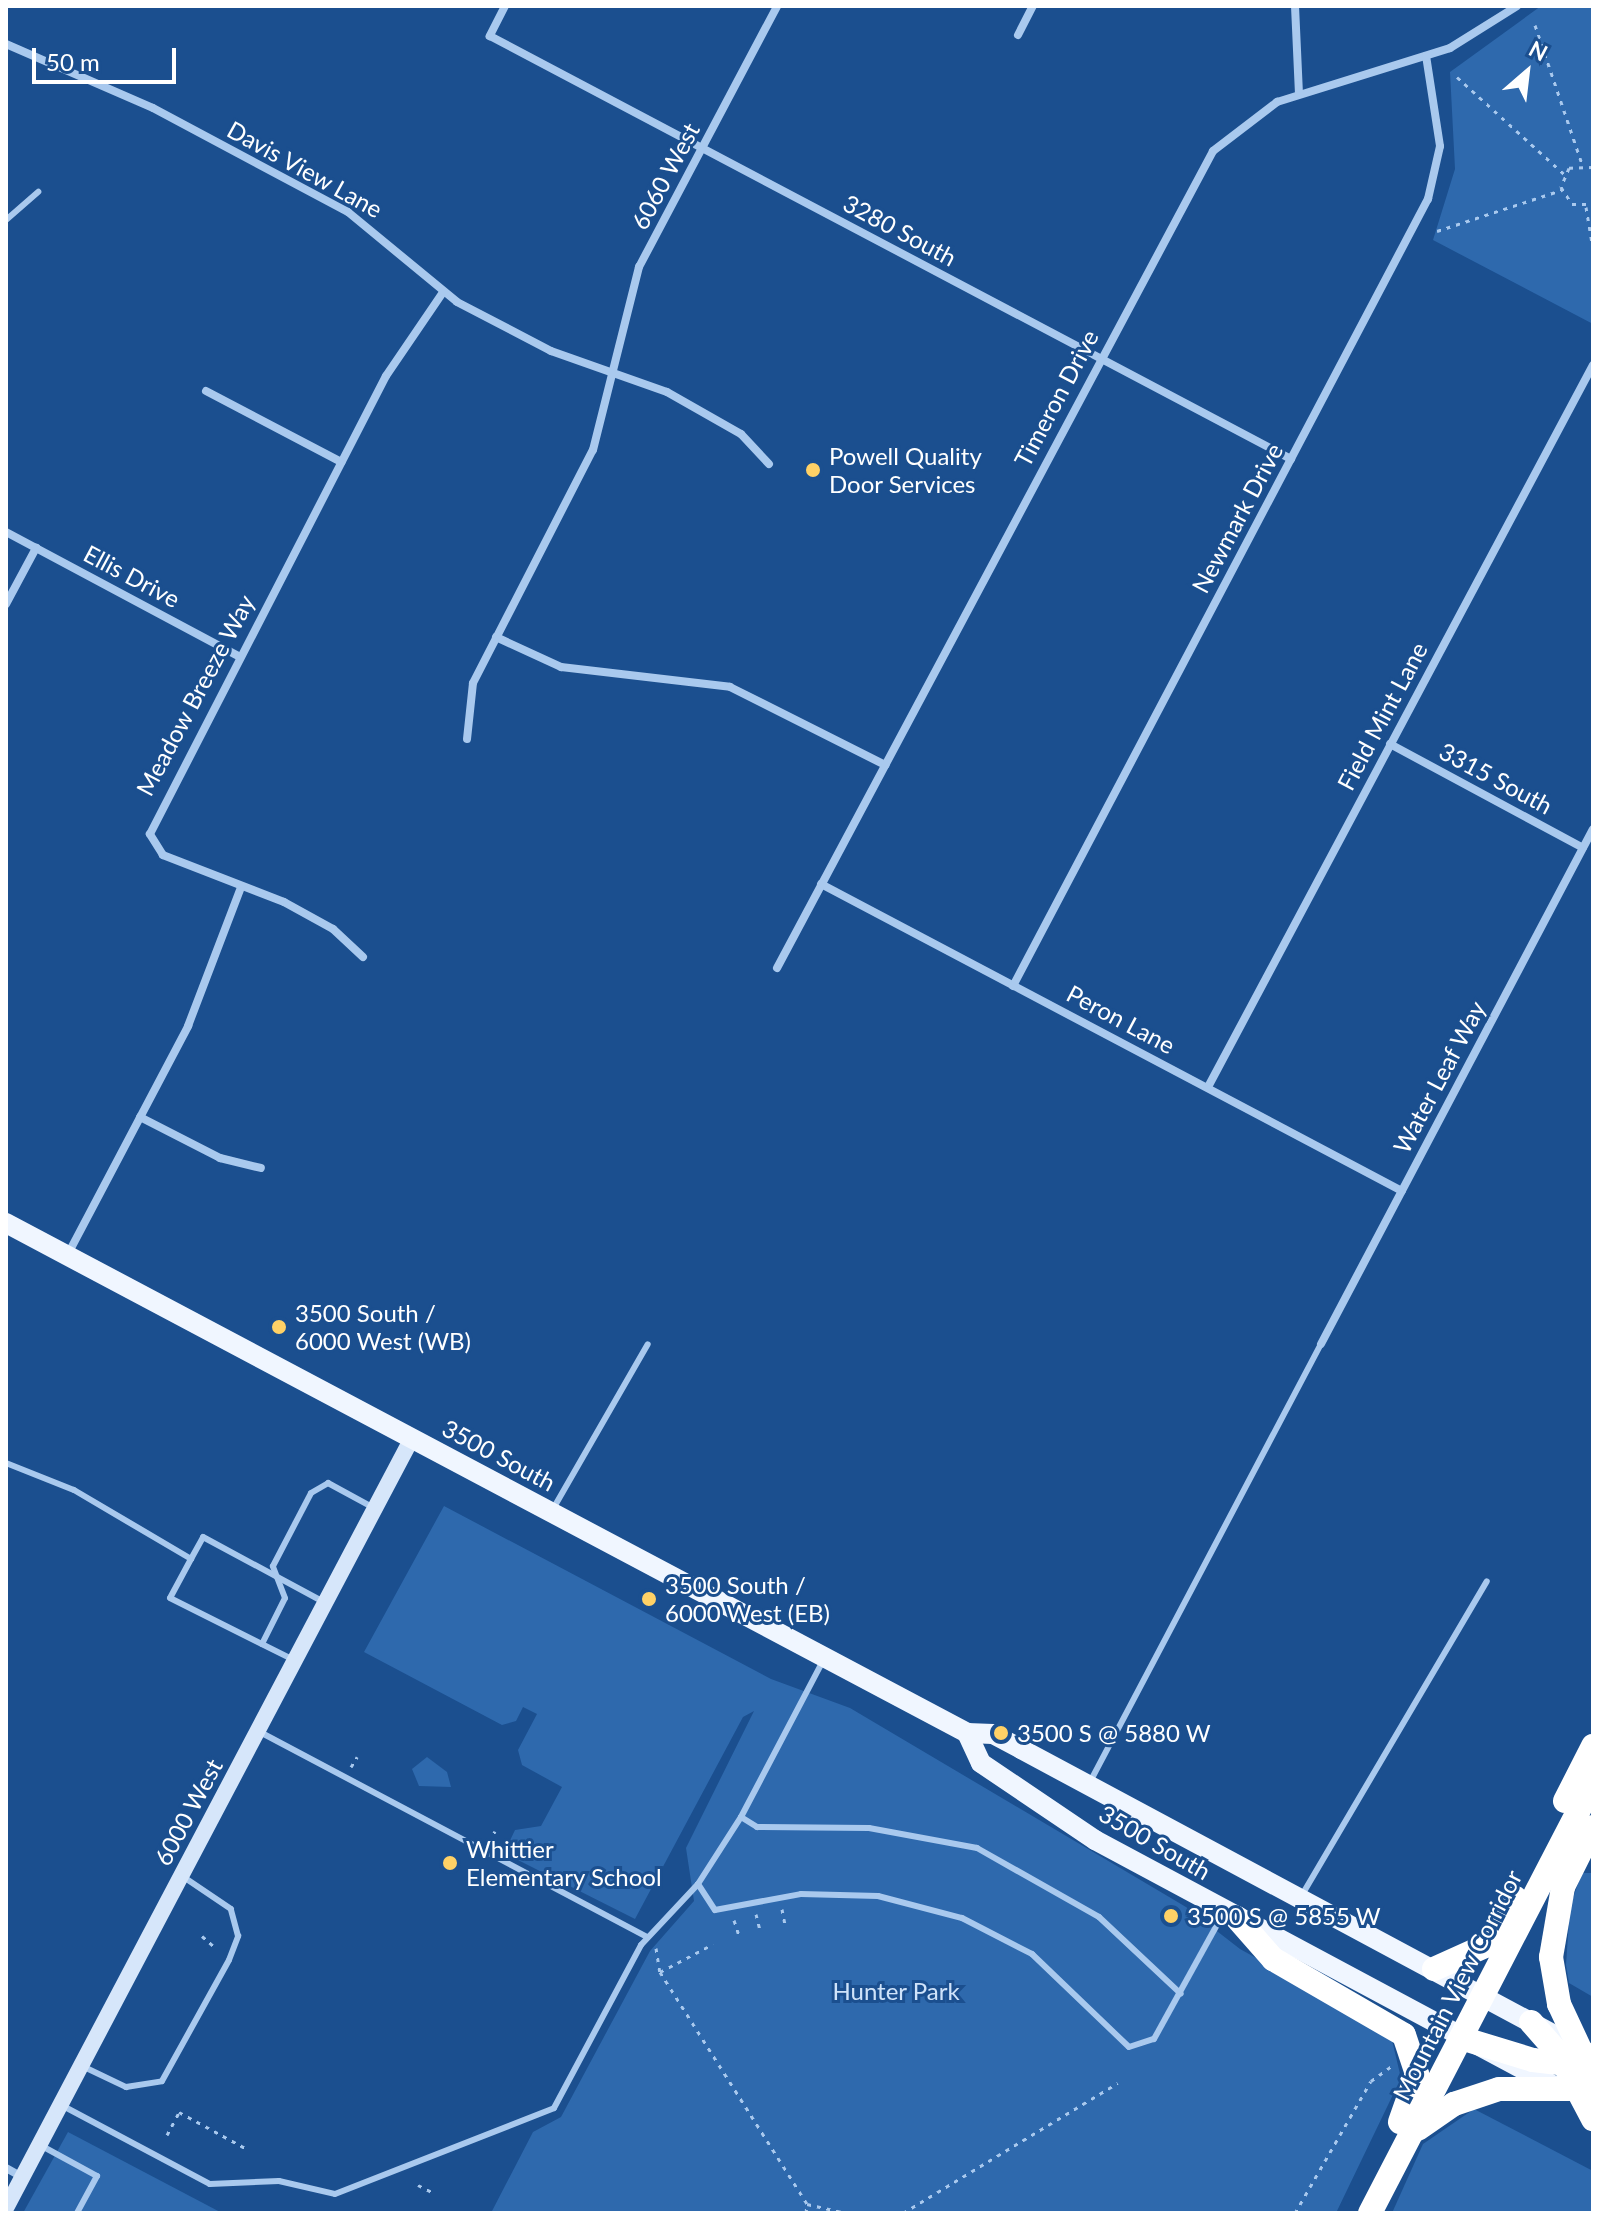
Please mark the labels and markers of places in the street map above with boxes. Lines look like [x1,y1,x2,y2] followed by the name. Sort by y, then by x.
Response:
[829,442,982,498] place label: Powell Quality Door Services
[804,461,822,479] marker: Powell Quality Door Services
[295,1299,471,1355] place label: 3500 South / 6000 West (WB)
[270,1318,288,1336] marker: 3500 South / 6000 West (WB)
[665,1571,830,1627] place label: 3500 South / 6000 West (EB)
[640,1590,658,1608] marker: 3500 South / 6000 West (EB)
[1017,1719,1211,1747] place label: 3500 S @ 5880 W
[992,1724,1010,1742] marker: 3500 S @ 5880 W
[466,1835,662,1891] place label: Whittier Elementary School
[441,1854,459,1872] marker: Whittier Elementary School
[1187,1902,1381,1930] place label: 3500 S @ 5855 W
[1162,1907,1180,1925] marker: 3500 S @ 5855 W

